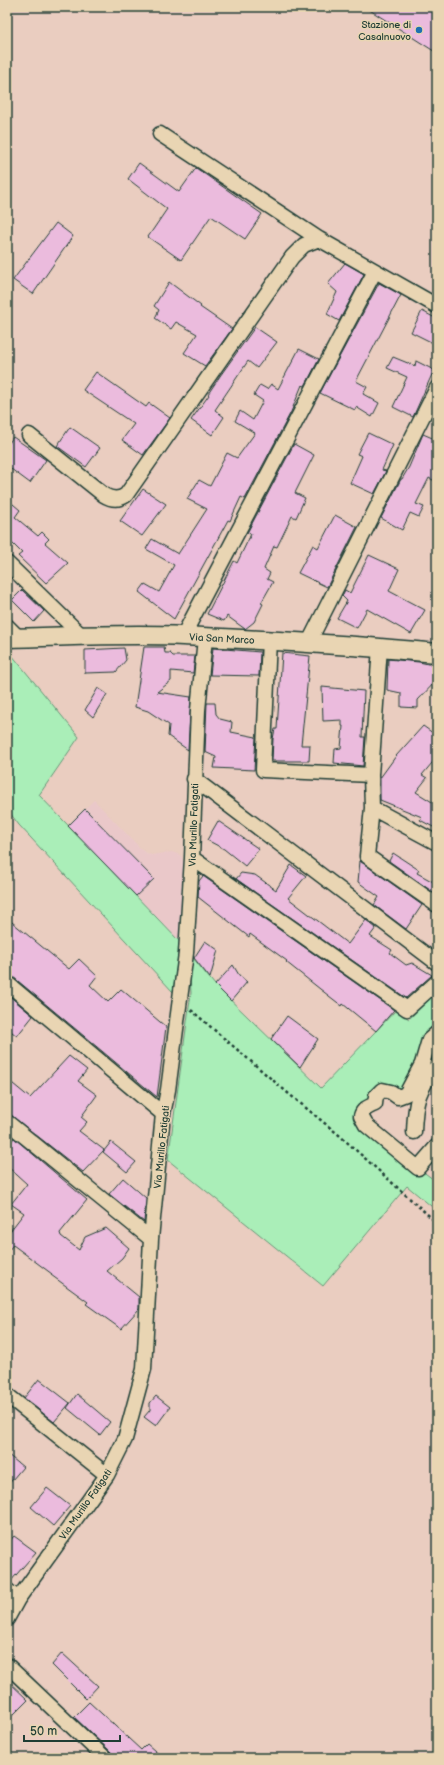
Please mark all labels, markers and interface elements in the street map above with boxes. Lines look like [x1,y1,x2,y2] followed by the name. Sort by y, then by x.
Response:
[358,19,411,43] place label: Stazione di Casalnuovo
[414,25,424,35] marker: Stazione di Casalnuovo
[189,631,255,647] street label: Via San Marco
[187,783,201,867] street label: Via Murillo Fatigati
[152,1105,172,1189] street label: Via Murillo Fatigati
[57,1467,115,1542] street label: Via Murillo Fatigati
[24,1717,120,1743] scale bar
[30,1724,57,1739] text: 50 m

